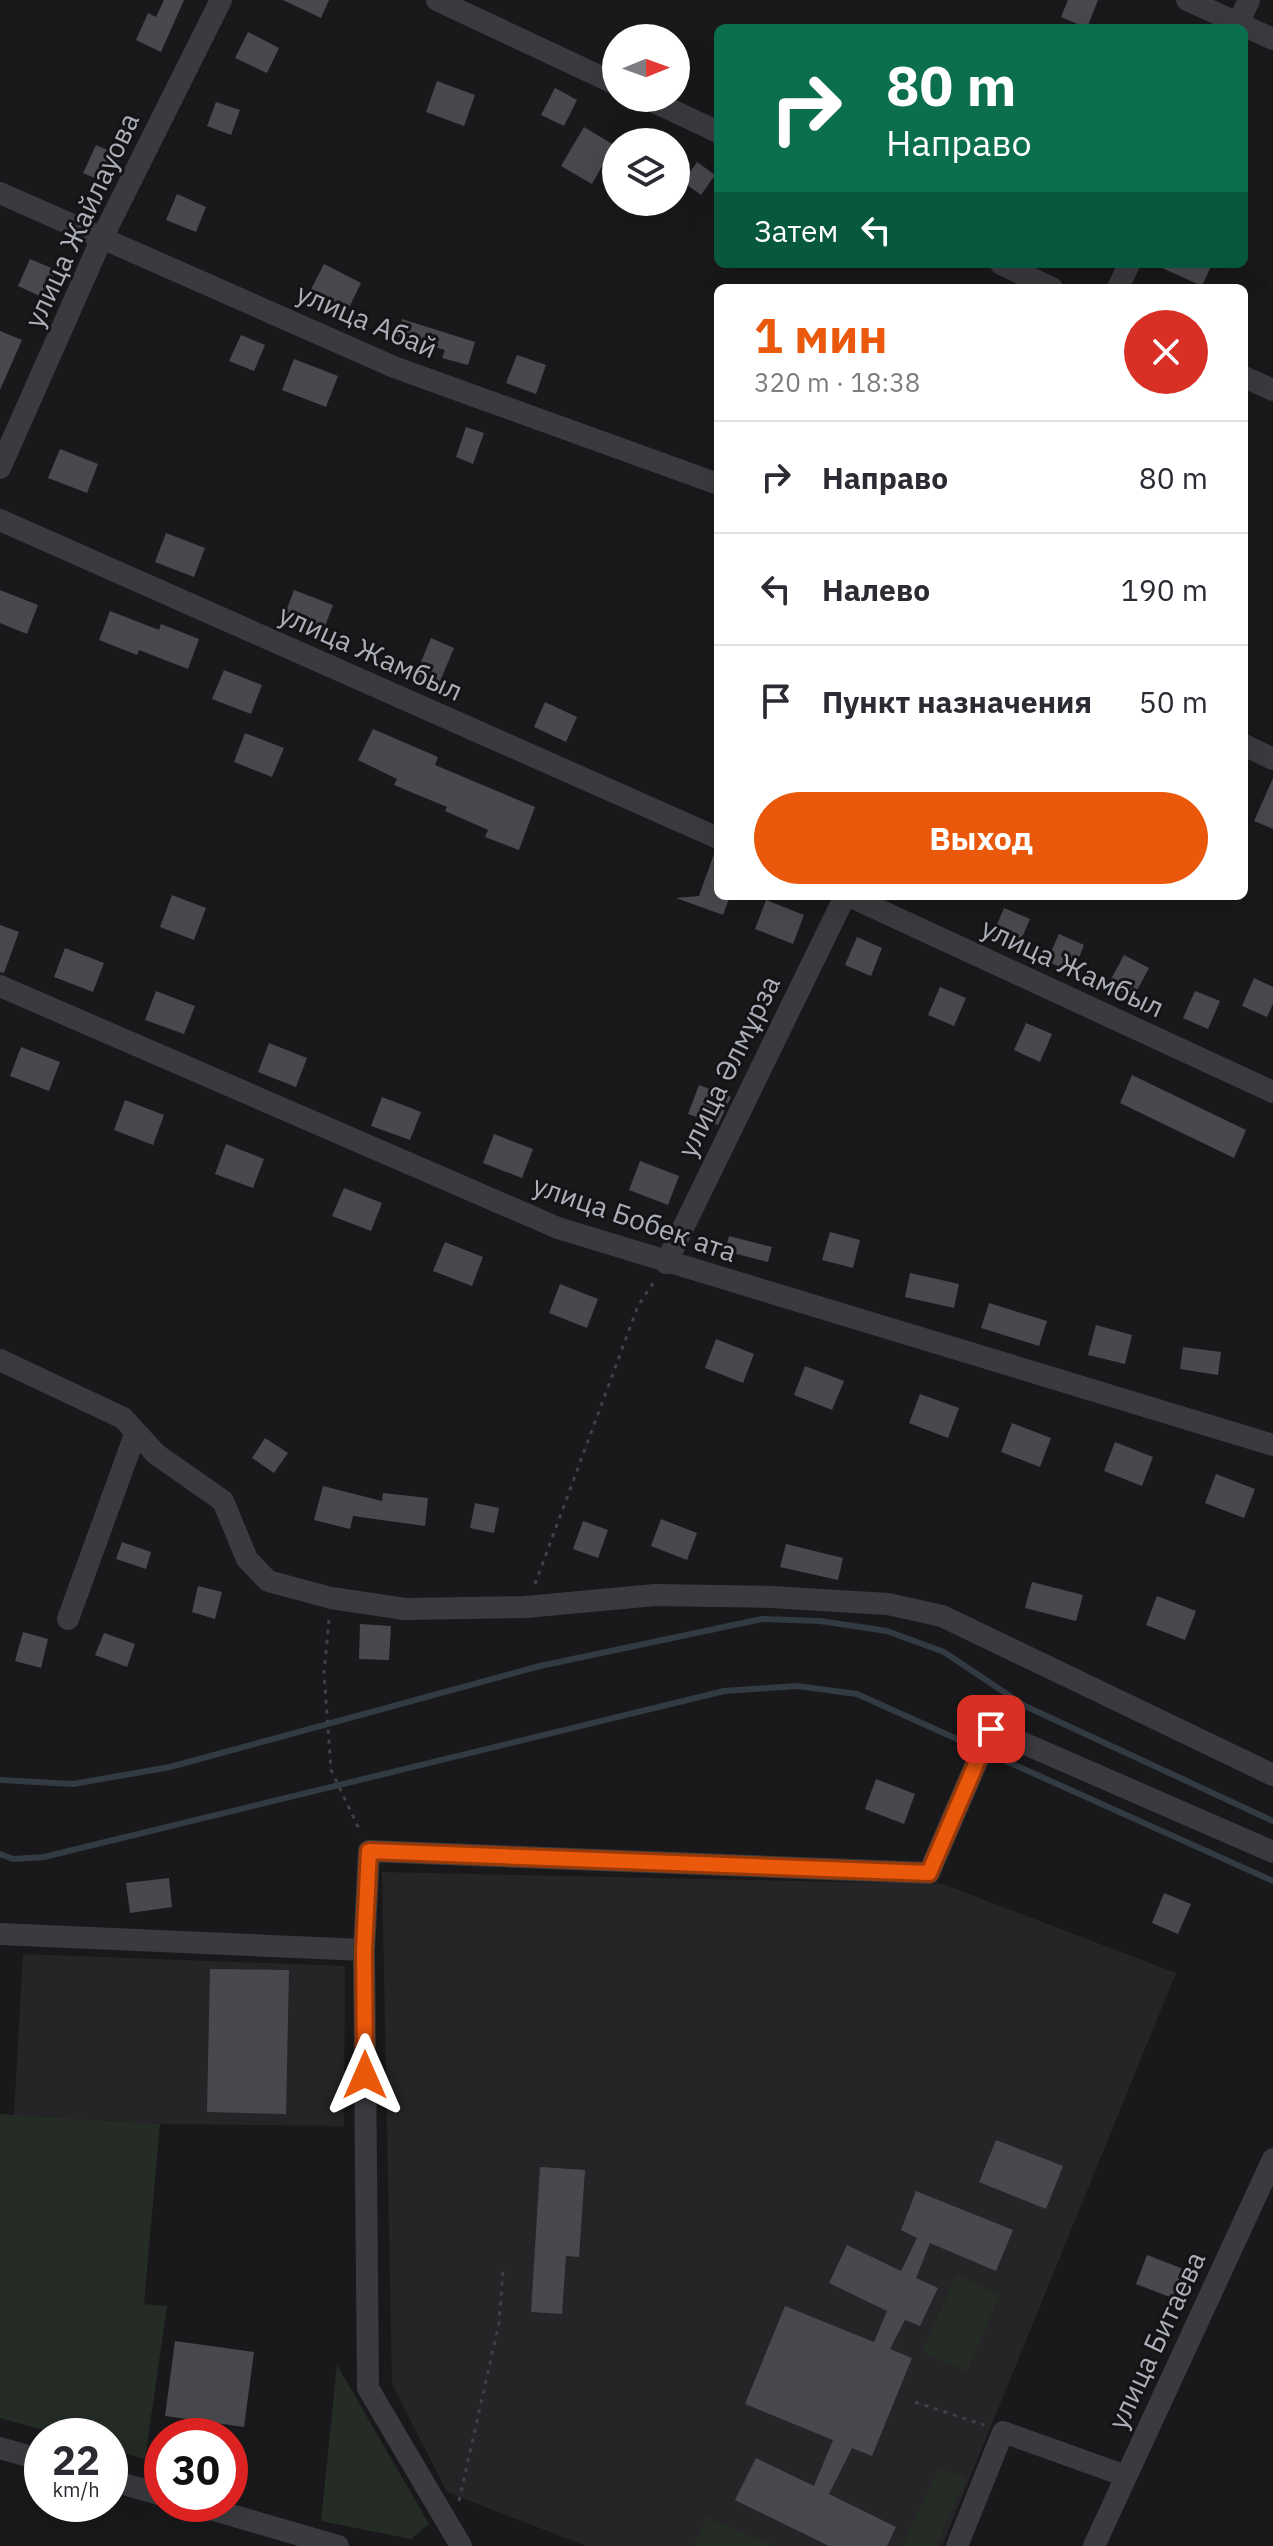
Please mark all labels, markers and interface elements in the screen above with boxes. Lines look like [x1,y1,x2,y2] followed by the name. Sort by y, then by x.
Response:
[602,24,690,112] north arrow
[602,24,690,216] map controls
[886,49,1016,121] text: 80 m
[754,56,858,160] icon: right
[15,107,147,333] street label: улица Жайлауова
[886,119,1032,166] text: Направо
[602,128,690,216] button: layers
[854,208,898,252] icon: left
[754,211,838,250] text: Затем
[291,274,443,366] street label: улица Абай
[754,304,888,366] text: 1 мин
[1124,310,1208,394] button: close
[754,365,920,399] text: 320 m · 18:38
[754,455,798,499] icon: right
[822,458,948,497] text: Направо
[1139,458,1208,497] text: 80 m
[754,567,798,611] icon: left
[822,570,930,609] text: Налево
[1121,570,1208,609] text: 190 m
[273,595,469,709] street label: улица Жамбыл
[754,679,798,723] icon: arrive
[822,682,1092,721] text: Пункт назначения
[1139,682,1208,721] text: 50 m
[754,792,1208,884] button: Выход
[976,908,1170,1026] street label: улица Жамбыл
[668,969,788,1163] street label: улица Әлмұрза
[528,1166,742,1270] street label: улица Бобек ата
[957,1695,1025,1763] pin
[969,1707,1013,1751] icon: arrive
[323,2033,407,2117] position arrow
[1099,2245,1213,2435] street label: улица Битаева
[144,2418,248,2522] speed limit sign: 30
[52,2434,100,2486] text: 22
[52,2476,100,2503] text: km/h

